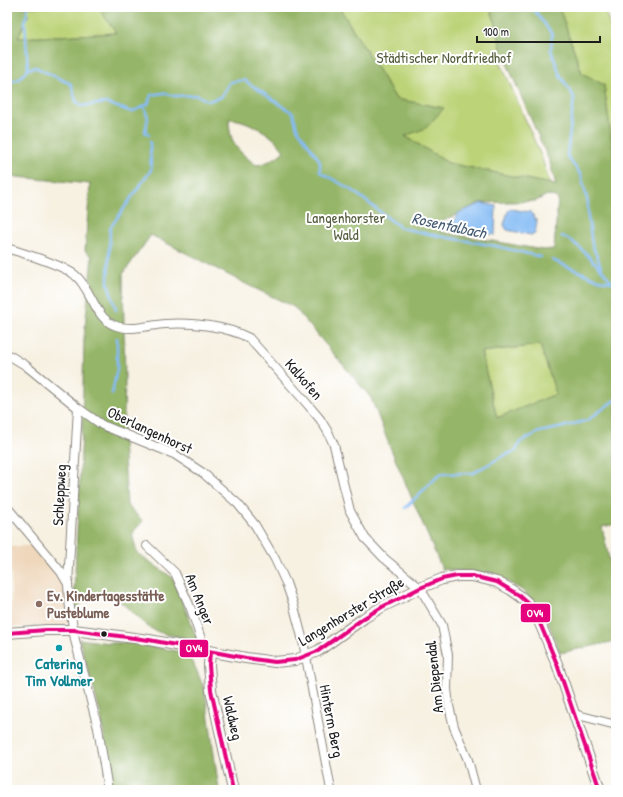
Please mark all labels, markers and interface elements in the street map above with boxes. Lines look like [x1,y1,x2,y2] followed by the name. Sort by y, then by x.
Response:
[477,18,600,44] scale bar
[483,23,509,40] text: 100 m
[376,47,512,68] park label: Städtischer Nordfriedhof
[410,206,489,244] water label: Rosentalbach
[307,207,385,245] park label: Langenhorster Wald
[280,354,328,404] street label: Kalkofen
[104,401,197,459] street label: Oberlangenhorst
[47,463,71,526] street label: Schleppweg
[180,570,220,628] street label: Am Anger
[294,571,408,651] street label: Langenhorster Straße
[47,585,164,623] place label: Ev. Kindertagesstätte Pusteblume
[34,599,44,609] marker: Ev. Kindertagesstätte Pusteblume
[520,603,551,623] line badge: OV4
[527,606,543,620] text: OV4
[99,629,109,639] unlabelled marker
[179,639,209,658] line badge: OV4
[420,640,448,714] street label: Am Diependal
[186,641,202,655] text: OV4
[54,643,64,653] marker: Catering Tim Vollmer
[25,653,93,691] place label: Catering Tim Vollmer
[315,683,349,760] street label: Hinterm Berg
[218,694,248,742] street label: Waldweg

